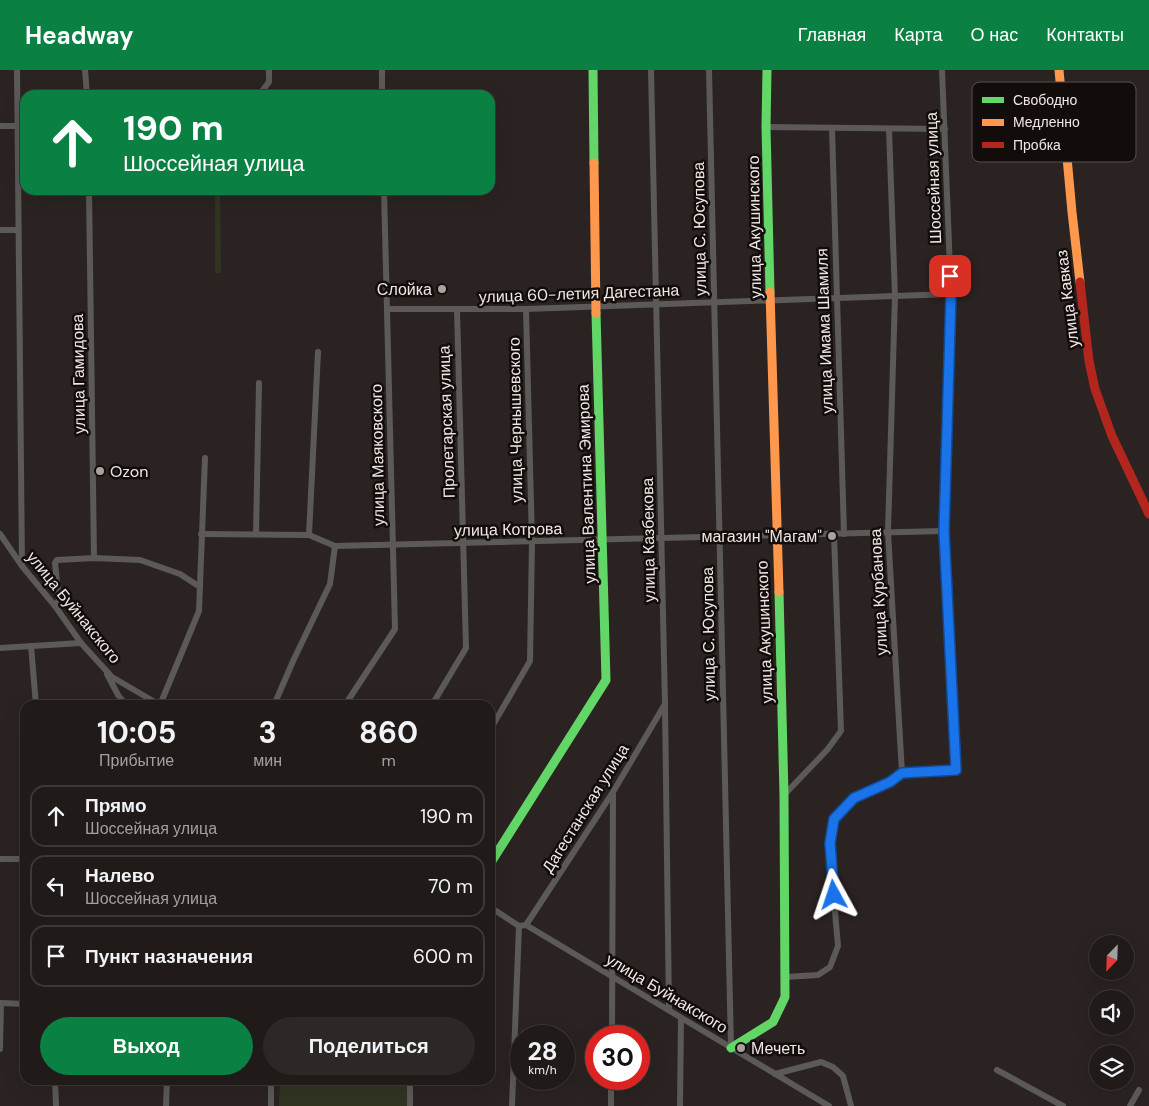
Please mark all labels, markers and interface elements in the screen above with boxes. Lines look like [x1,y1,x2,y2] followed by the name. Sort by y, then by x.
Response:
[25,20,134,51] text: Headway
[798,23,866,47] text: Главная
[894,23,943,47] text: Карта
[971,23,1018,47] text: О нас
[1046,23,1124,47] text: Контакты
[972,82,1136,162] legend
[1013,91,1078,109] text: Свободно
[123,105,224,151] text: 190 m
[40,110,105,175] icon: ahead
[921,112,946,244] street label: Шоссейная улица
[1013,113,1080,131] text: Медленно
[1013,136,1061,154] text: Пробка
[123,149,305,178] text: Шоссейная улица
[743,155,766,299] street label: улица Акушинского
[688,162,711,296] street label: улица С. Юсупова
[811,248,838,414] street label: улица Имама Шамиля
[1051,249,1084,349] street label: улица Кавказ
[929,255,971,297] pin
[936,262,964,290] icon: arrive
[377,279,432,300] place label: Слойка
[478,280,680,307] street label: улица 60-летия Дагестана
[436,283,448,295] marker: Слойка
[67,314,90,434] street label: улица Гамидова
[504,337,527,503] street label: улица Чернышевского
[433,345,460,499] street label: Пролетарская улица
[366,384,389,526] street label: улица Маяковского
[573,384,600,584] street label: улица Валентина Эмирова
[110,461,148,482] place label: Ozon
[94,465,106,477] marker: Ozon
[637,477,660,602] street label: улица Казбекова
[454,518,563,541] street label: улица Котрова
[701,526,822,547] place label: магазин "Магам"
[865,528,892,656] street label: улица Курбанова
[826,530,838,542] marker: магазин "Магам"
[22,547,125,668] street label: улица Буйнакского
[752,560,777,704] street label: улица Акушинского
[697,567,720,701] street label: улица С. Юсупова
[97,713,176,752] text: 10:05
[259,713,277,752] text: 3
[359,713,418,752] text: 860
[537,740,634,877] street label: Дагестанская улица
[99,750,174,771] text: Прибытие
[253,750,282,771] text: мин
[381,750,396,771] text: m
[85,793,147,818] text: Прямо
[42,802,70,830] icon: ahead
[420,804,473,829] text: 190 m
[85,818,217,839] text: Шоссейная улица
[85,863,155,888] text: Налево
[807,868,859,920] position arrow
[42,872,70,900] icon: left
[428,874,473,899] text: 70 m
[85,888,217,909] text: Шоссейная улица
[1089,935,1134,980] north arrow
[1089,935,1134,1090] map controls
[42,942,70,970] icon: arrive
[85,944,253,969] text: Пункт назначения
[413,944,473,969] text: 600 m
[602,949,732,1038] street label: улица Буйнакского
[1089,990,1134,1035] button: sound
[40,1017,253,1075] button: Выход
[263,1017,475,1075] button: Поделиться
[585,1025,650,1090] speed limit sign: 30
[527,1035,558,1068] text: 28
[751,1038,805,1059] place label: Мечеть
[735,1042,747,1054] marker: Мечеть
[1089,1045,1134,1090] button: layers
[528,1062,557,1078] text: km/h

